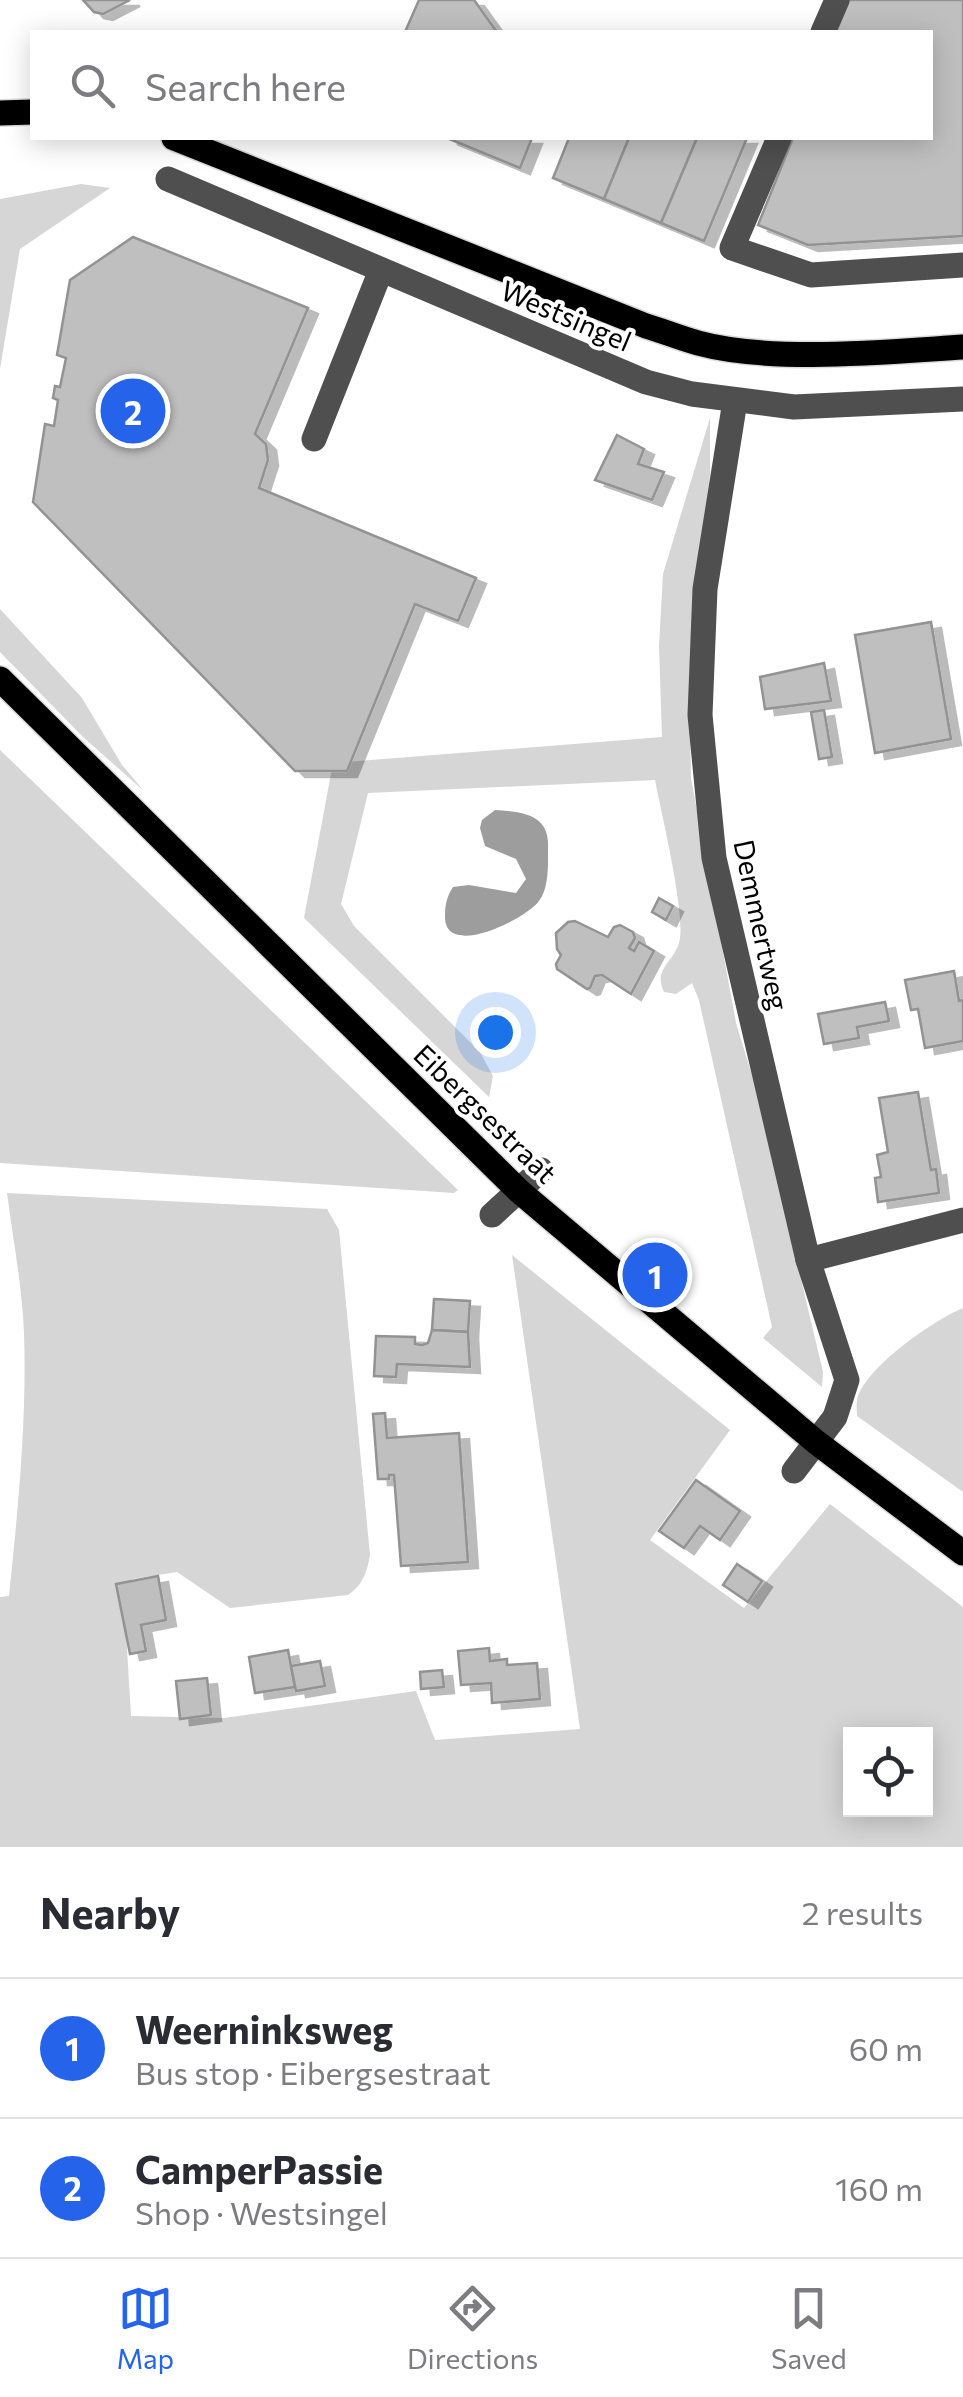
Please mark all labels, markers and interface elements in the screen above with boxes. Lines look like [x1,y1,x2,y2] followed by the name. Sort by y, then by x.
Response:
[30,30,933,140] search box
[65,58,120,113] icon: search
[145,62,346,109] text: Search here
[496,272,637,358] street label: Westsingel
[100,374,166,448] pin: 2
[727,836,797,1013] street label: Demmertweg
[470,1007,521,1058] your location
[407,1037,564,1190] street label: Eibergsestraat
[622,1238,688,1312] pin: 1
[843,1727,933,1817] map controls
[843,1727,933,1817] button: locate
[40,1886,180,1938] text: Nearby
[802,1892,923,1932] text: 2 results
[135,2005,393,2052] text: Weerninksweg
[65,2028,80,2068] text: 1
[849,2028,923,2068] text: 60 m
[135,2052,491,2092] text: Bus stop · Eibergsestraat
[135,2145,383,2192] text: CamperPassie
[63,2168,82,2208] text: 2
[835,2168,923,2208] text: 160 m
[135,2192,388,2232] text: Shop · Westsingel
[116,2281,174,2375] tab: Map
[407,2281,538,2375] tab: Directions
[771,2281,847,2375] tab: Saved

